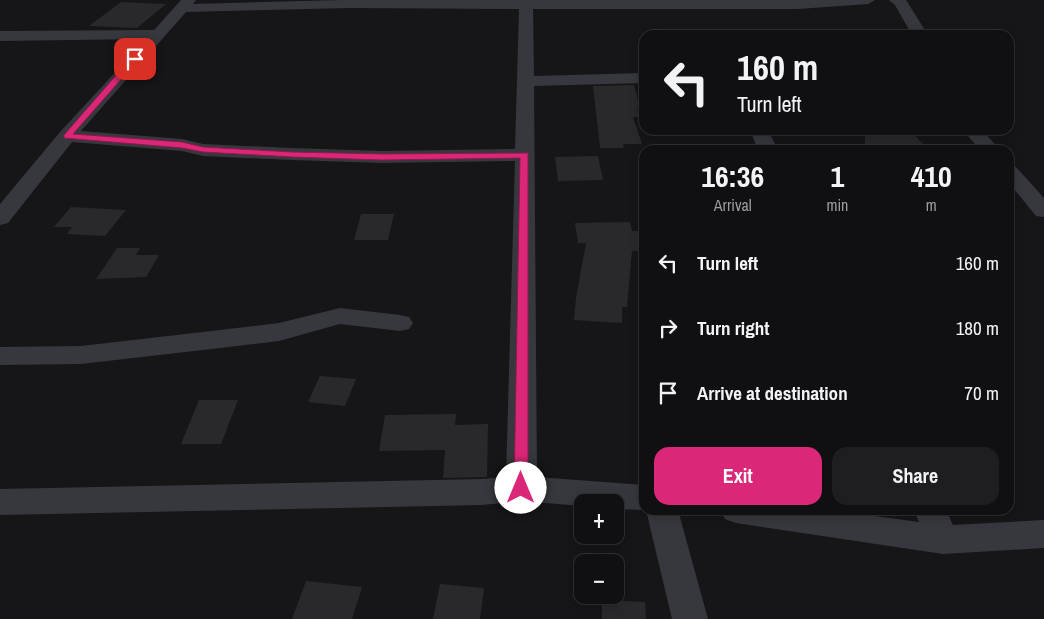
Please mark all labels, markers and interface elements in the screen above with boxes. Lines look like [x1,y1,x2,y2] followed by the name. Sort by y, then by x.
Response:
[114,38,156,80] pin
[737,44,818,91] text: 160 m
[121,45,149,73] icon: arrive
[654,50,719,115] icon: left
[737,89,802,119] text: Turn left
[701,156,764,196] text: 16:36
[831,156,844,196] text: 1
[911,156,952,196] text: 410
[714,194,752,216] text: Arrival
[826,194,848,216] text: min
[926,194,937,216] text: m
[654,249,682,277] icon: left
[697,250,758,276] text: Turn left
[956,250,999,276] text: 160 m
[654,314,682,342] icon: right
[697,315,769,341] text: Turn right
[956,315,999,341] text: 180 m
[654,379,682,407] icon: arrive
[697,380,848,406] text: Arrive at destination
[964,380,999,406] text: 70 m
[654,447,822,505] button: Exit
[832,447,999,505] button: Share
[494,461,546,513] position arrow
[574,494,624,604] map controls
[574,494,624,544] button: +
[574,554,624,604] button: −

